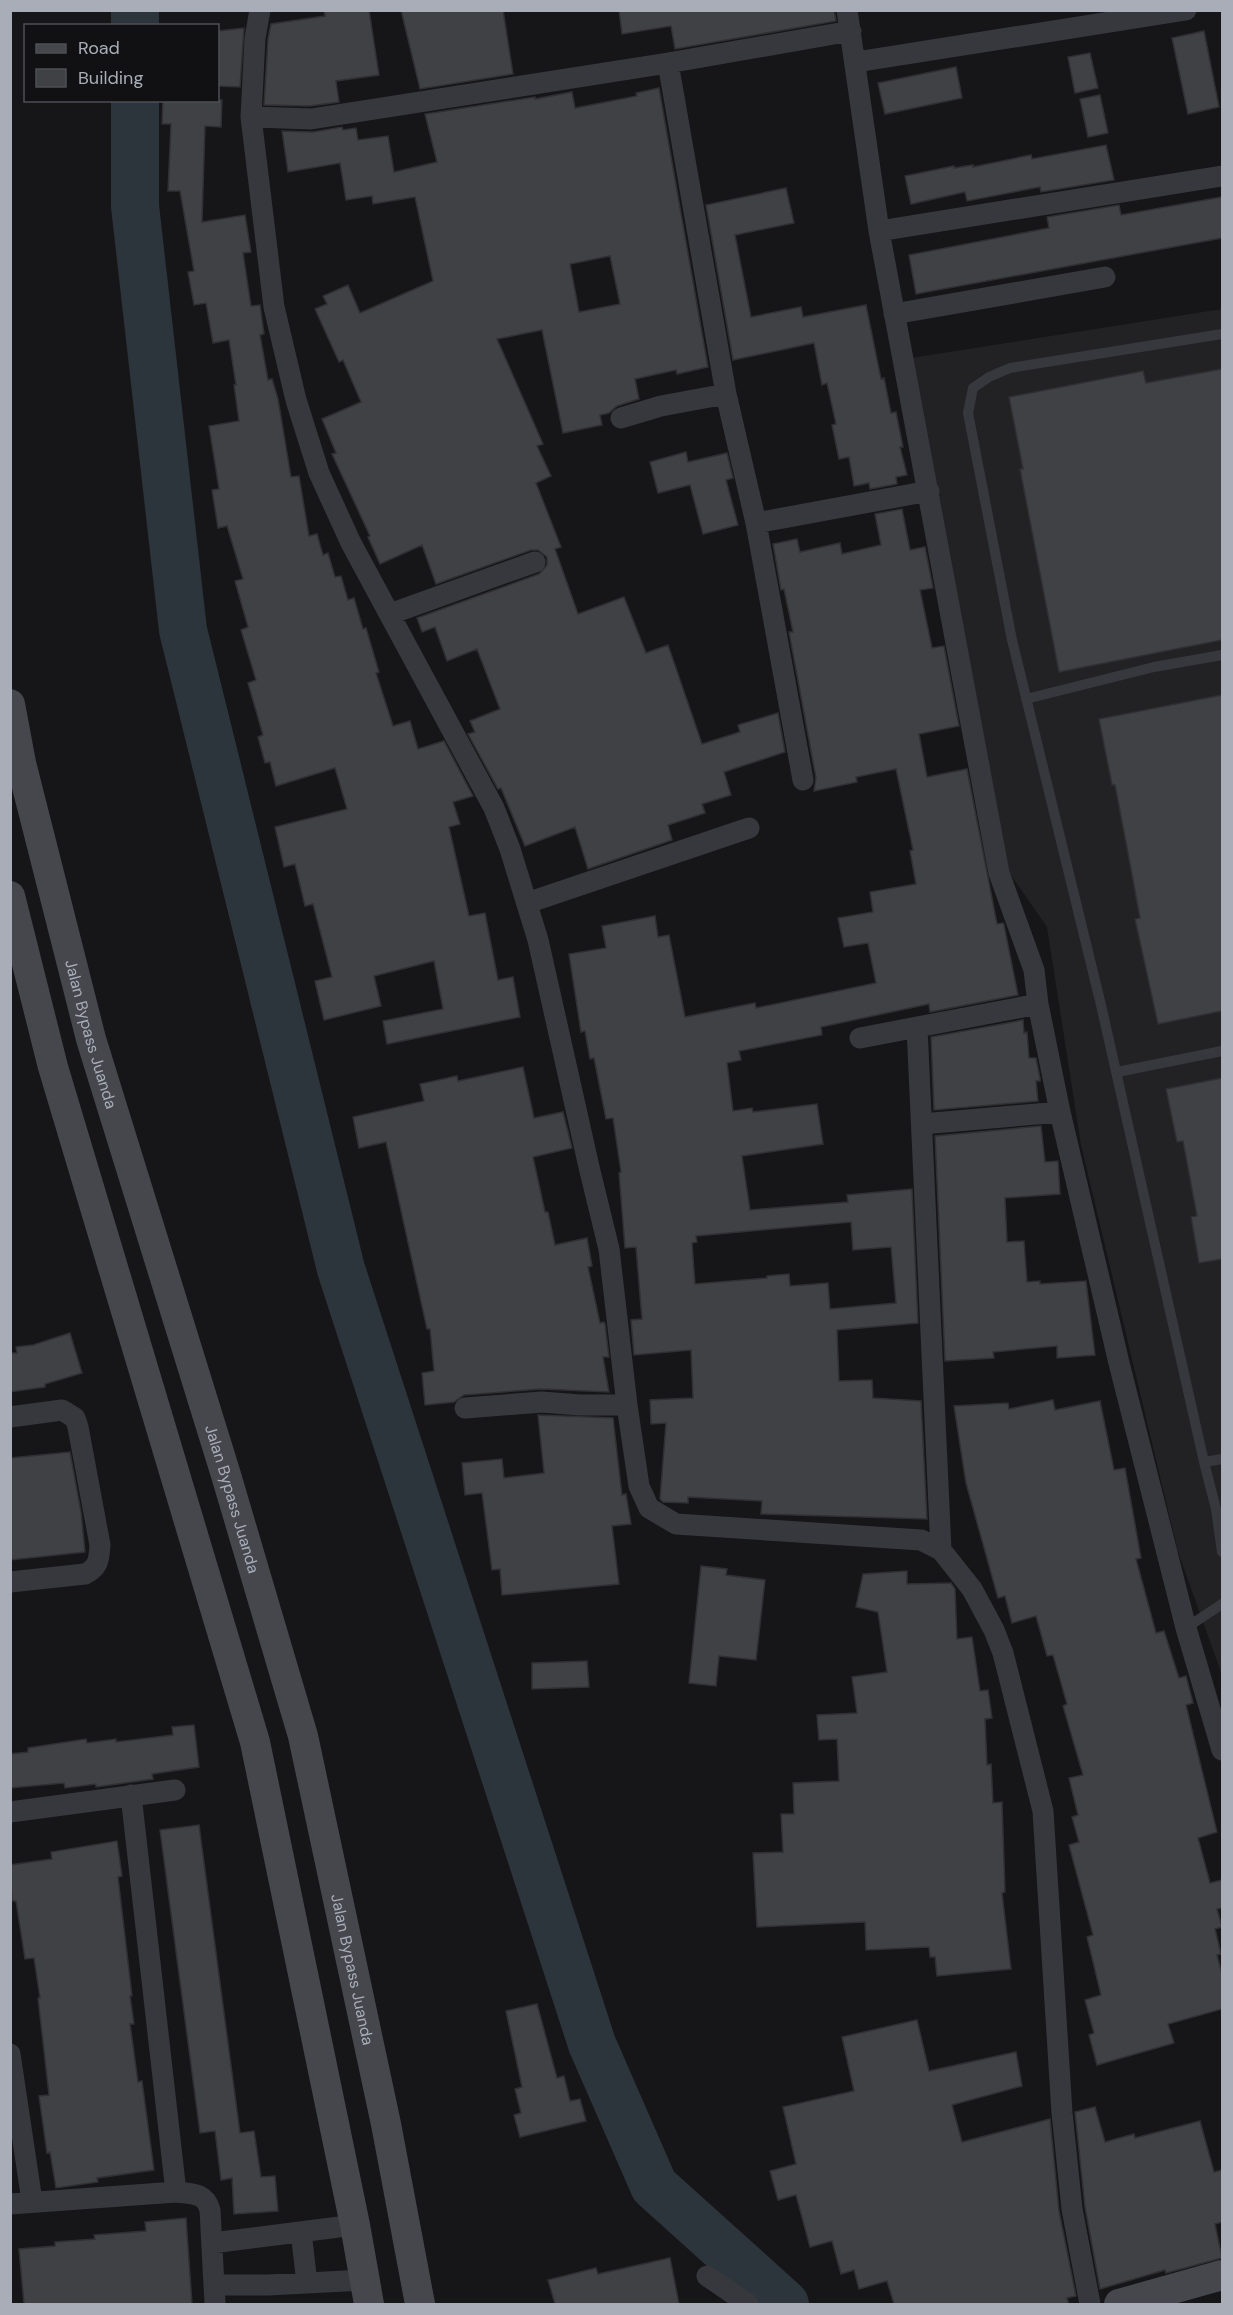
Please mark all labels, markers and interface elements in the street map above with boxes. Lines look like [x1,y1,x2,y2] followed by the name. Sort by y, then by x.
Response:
[24,24,219,102] legend
[78,36,120,60] text: Road
[78,66,143,90] text: Building
[61,957,122,1111] street label: Jalan Bypass Juanda
[201,1422,265,1576] street label: Jalan Bypass Juanda
[327,1892,379,2047] street label: Jalan Bypass Juanda

